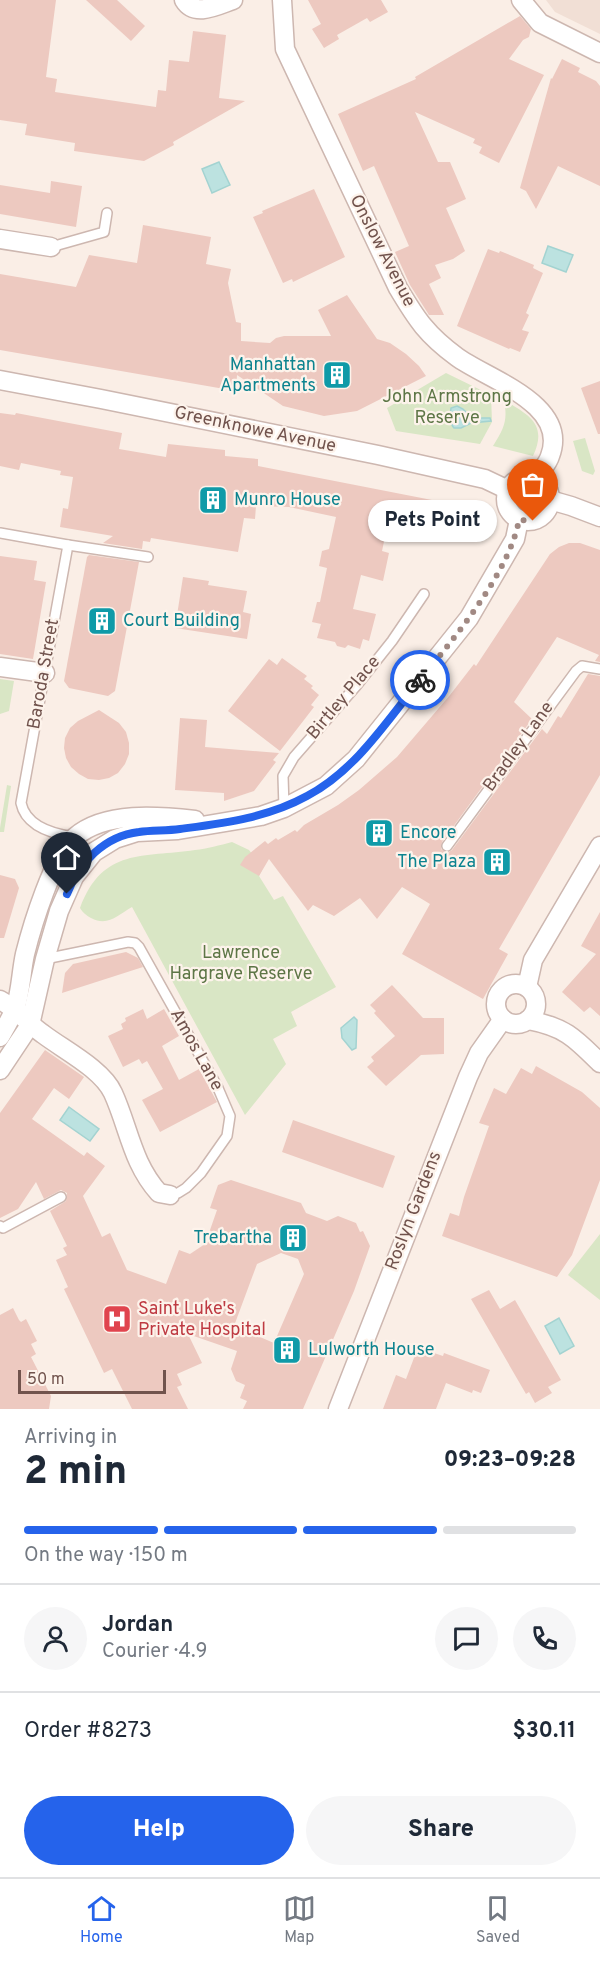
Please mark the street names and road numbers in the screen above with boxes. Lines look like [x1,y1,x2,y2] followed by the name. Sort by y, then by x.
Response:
[344,191,420,311] street label: Onslow Avenue
[172,402,338,458] street label: Greenknowe Avenue
[23,617,65,731] street label: Baroda Street
[302,651,386,745] street label: Birtley Place
[479,697,559,797] street label: Bradley Lane
[164,1005,228,1095] street label: Amos Lane
[381,1148,447,1274] street label: Roslyn Gardens

